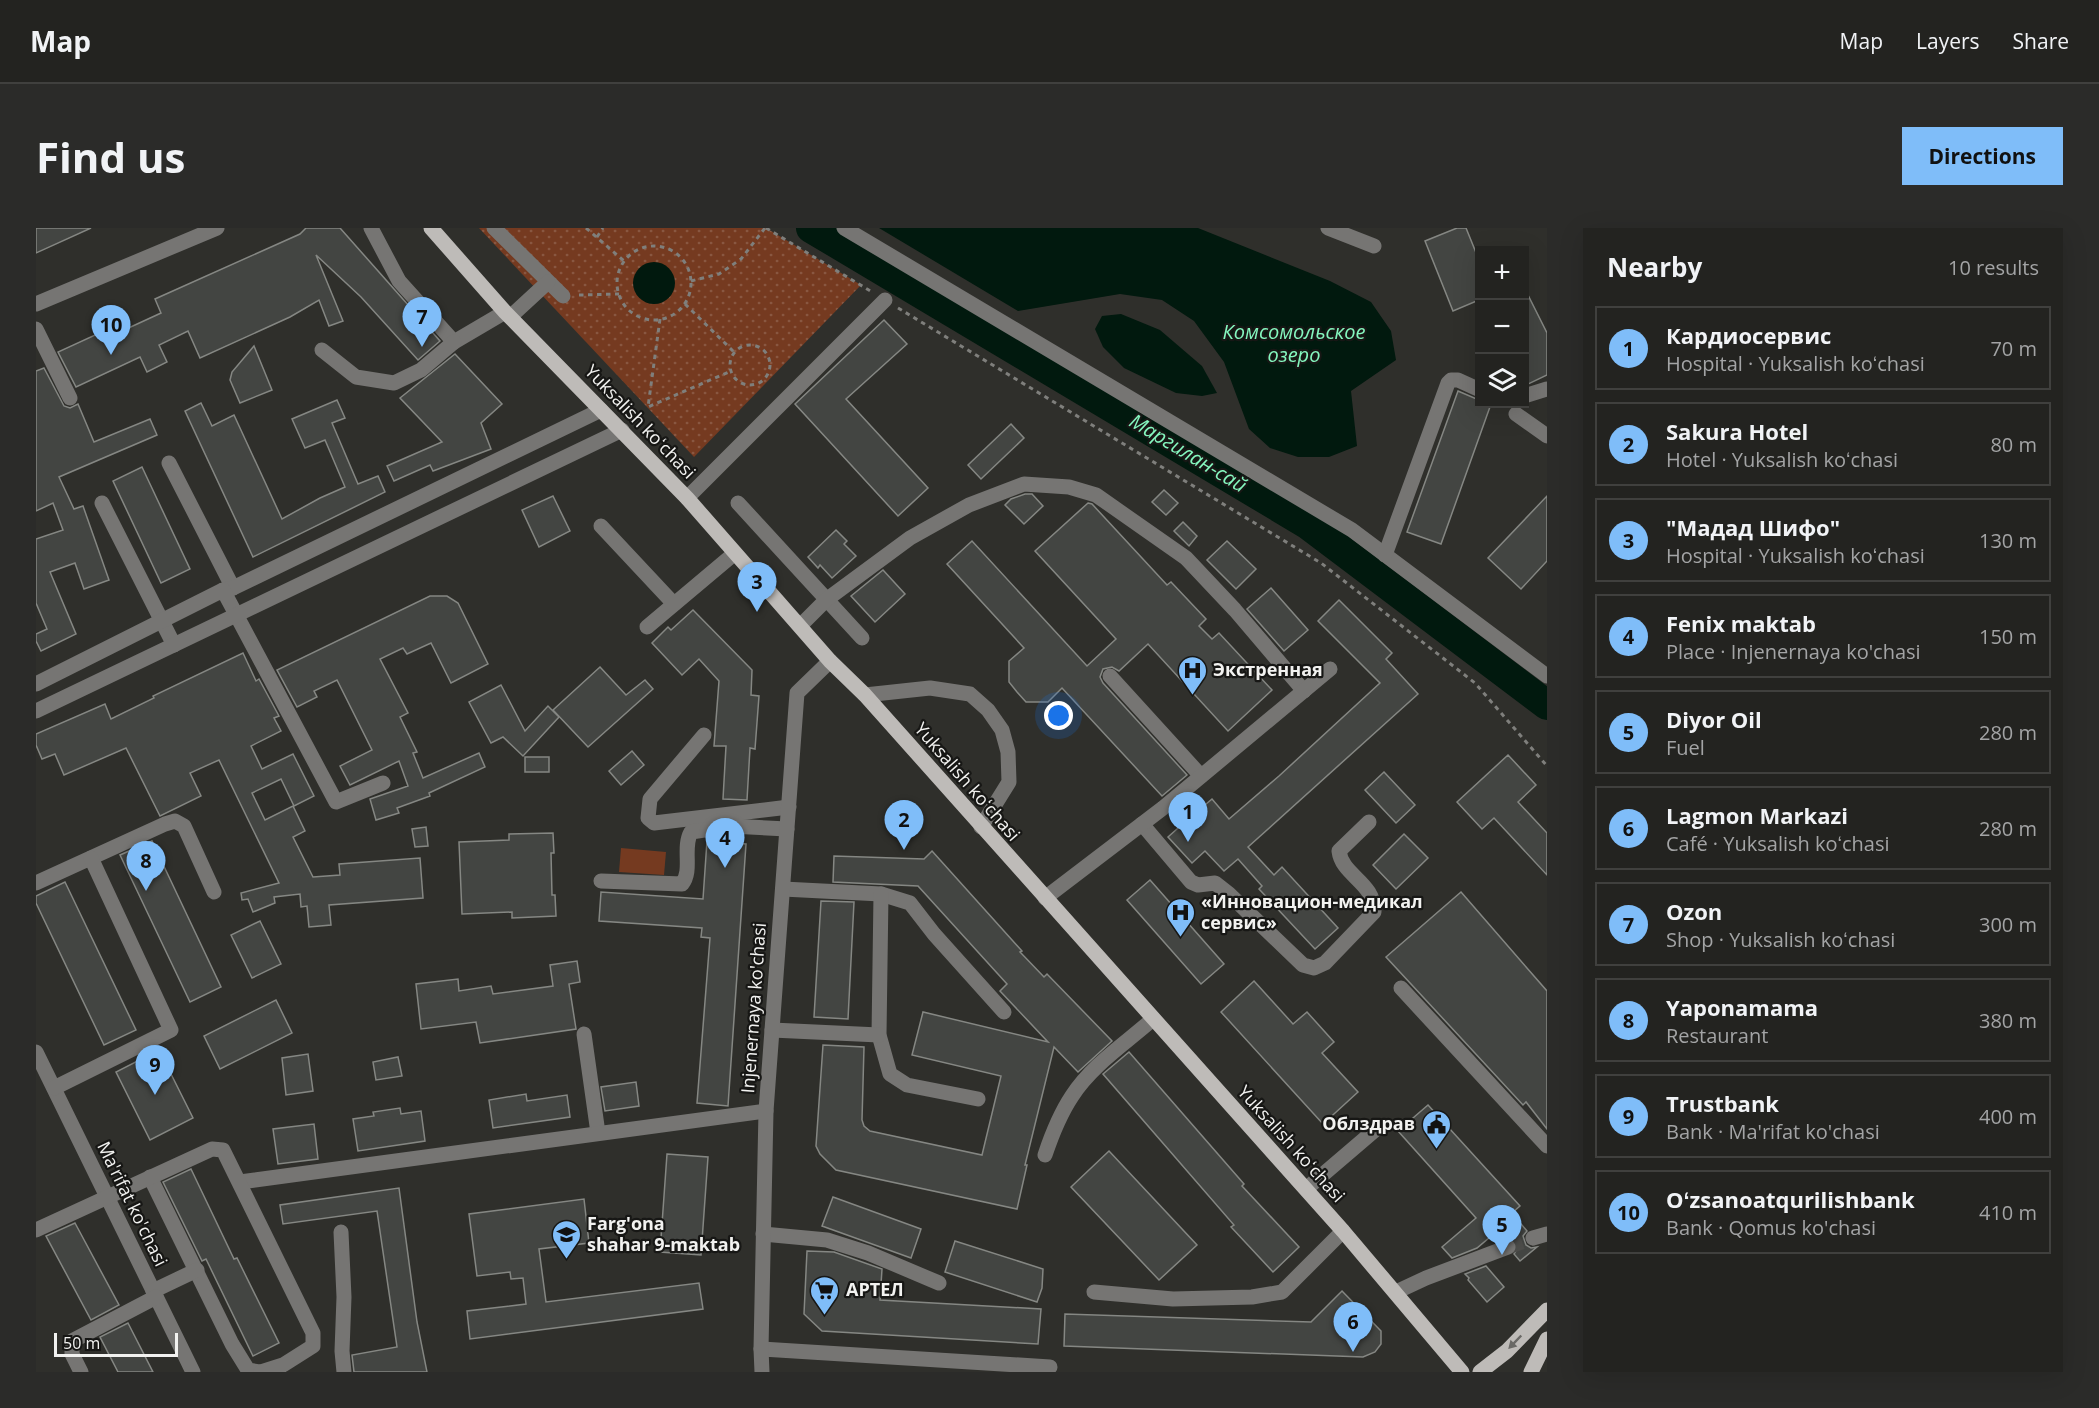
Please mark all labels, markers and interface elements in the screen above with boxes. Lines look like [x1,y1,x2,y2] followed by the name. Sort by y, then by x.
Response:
[30,22,91,60] text: Map
[1840,27,1883,55] text: Map
[1916,27,1980,55] text: Layers
[2013,27,2069,55] text: Share
[1902,127,2063,185] button: Directions
[36,128,185,185] text: Find us
[1475,246,1529,408] map controls
[1475,246,1529,300] button: +
[1607,249,1702,285] text: Nearby
[1948,254,2039,281] text: 10 results
[402,298,442,347] pin: 7
[1475,300,1529,354] button: −
[92,306,130,355] pin: 10
[1223,318,1365,368] water label: Комсомольское озеро
[1666,320,1831,350] text: Кардиосервис
[1623,335,1634,362] text: 1
[1990,335,2037,362] text: 70 m
[1666,350,1925,377] text: Hospital · Yuksalish koʻchasi
[1475,354,1529,408] button: layers
[580,359,701,483] street label: Yuksalish koʻchasi
[1125,407,1252,498] water label: Маргилан-сай
[1666,416,1808,446] text: Sakura Hotel
[1623,431,1634,458] text: 2
[1990,431,2037,458] text: 80 m
[1666,446,1898,473] text: Hotel · Yuksalish koʻchasi
[1666,512,1840,542] text: "Мадад Шифо"
[1623,527,1634,554] text: 3
[1979,527,2037,554] text: 130 m
[1666,542,1925,569] text: Hospital · Yuksalish koʻchasi
[738,562,776,612] pin: 3
[1666,608,1816,638] text: Fenix maktab
[1623,623,1634,650] text: 4
[1979,623,2037,650] text: 150 m
[1666,638,1921,665] text: Place · Injenernaya ko'chasi
[1176,654,1208,696] hospital icon: Экстренная
[1213,657,1323,681] place label: Экстренная
[1044,701,1073,730] your location
[1666,704,1762,734] text: Diyor Oil
[910,717,1026,846] street label: Yuksalish koʻchasi
[1623,719,1634,746] text: 5
[1979,719,2037,746] text: 280 m
[1666,734,1705,761] text: Fuel
[1168,792,1208,842] pin: 1
[884,800,924,850] pin: 2
[1666,800,1848,830] text: Lagmon Markazi
[1623,815,1634,842] text: 6
[1979,815,2037,842] text: 280 m
[706,818,744,868] pin: 4
[1666,830,1890,857] text: Café · Yuksalish koʻchasi
[126,842,166,891] pin: 8
[1201,889,1423,934] place label: «Инновацион-медикал сервис»
[1164,896,1196,938] hospital icon: «Инновацион-медикал сервис»
[1666,896,1722,926] text: Ozon
[1623,911,1634,938] text: 7
[1979,911,2037,938] text: 300 m
[735,922,771,1094] street label: Injenernaya ko'chasi
[1666,926,1895,953] text: Shop · Yuksalish koʻchasi
[1666,992,1818,1022] text: Yaponamama
[1623,1007,1634,1034] text: 8
[1979,1007,2037,1034] text: 380 m
[1666,1022,1768,1049] text: Restaurant
[136,1046,174,1095] pin: 9
[1233,1080,1351,1207] street label: Yuksalish koʻchasi
[1666,1088,1779,1118] text: Trustbank
[1623,1103,1634,1130] text: 9
[1979,1103,2037,1130] text: 400 m
[1420,1108,1452,1150] public building icon: Облздрав
[1322,1111,1415,1135] place label: Облздрав
[1666,1118,1880,1145] text: Bank · Ma'rifat ko'chasi
[92,1137,174,1270] street label: Ma'rifat ko'chasi
[1666,1184,1915,1214] text: Oʻzsanoatqurilishbank
[1617,1199,1640,1226] text: 10
[1979,1199,2037,1226] text: 410 m
[1482,1206,1522,1255] pin: 5
[587,1211,740,1256] place label: Farg'ona shahar 9-maktab
[1666,1214,1876,1241] text: Bank · Qomus ko'chasi
[550,1218,582,1260] school or university icon: Farg'ona shahar 9-maktab
[809,1274,841,1316] supermarket icon: АРТЕЛ
[846,1277,904,1301] place label: АРТЕЛ
[1334,1302,1372,1352] pin: 6
[54,1330,178,1358] scale bar
[63,1332,100,1354] text: 50 m
[1508,1335,1522,1350] one-way arrow

